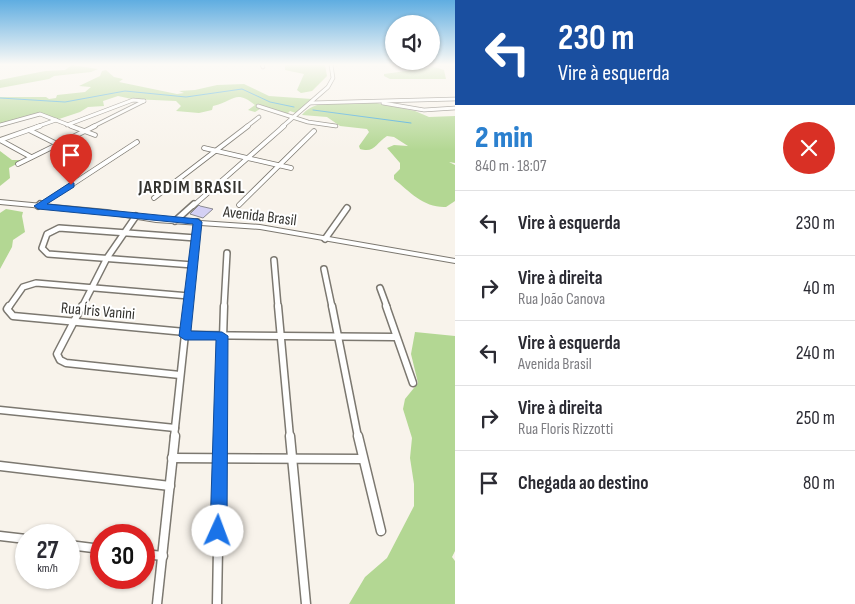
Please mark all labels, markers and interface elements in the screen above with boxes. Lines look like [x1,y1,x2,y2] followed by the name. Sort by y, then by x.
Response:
[385,15,440,70] map controls
[385,15,440,70] button: sound
[558,17,634,60] text: 230 m
[475,20,540,85] icon: left
[558,60,670,87] text: Vire à esquerda
[475,120,533,156] text: 2 min
[783,122,835,174] button: close
[50,134,92,185] pin
[57,141,85,169] icon: arrive
[475,157,546,176] text: 840 m · 18:07
[137,177,246,198] district label: JARDIM BRASIL
[221,202,298,230] street label: Avenida Brasil
[475,209,503,237] icon: left
[518,212,620,235] text: Vire à esquerda
[795,212,835,235] text: 230 m
[518,267,602,290] text: Vire à direita
[475,274,503,302] icon: right
[803,277,835,300] text: 40 m
[518,290,605,309] text: Rua João Canova
[60,299,136,324] street label: Rua Íris Vanini
[518,332,620,355] text: Vire à esquerda
[475,339,503,367] icon: left
[796,342,835,365] text: 240 m
[518,355,592,374] text: Avenida Brasil
[518,397,602,420] text: Vire à direita
[475,404,503,432] icon: right
[796,407,835,430] text: 250 m
[518,420,613,439] text: Rua Floris Rizzotti
[475,469,503,497] icon: arrive
[518,472,648,495] text: Chegada ao destino
[803,472,835,495] text: 80 m
[191,504,243,556] position arrow
[90,524,155,589] speed limit sign: 30
[37,535,58,566] text: 27
[37,561,58,576] text: km/h

